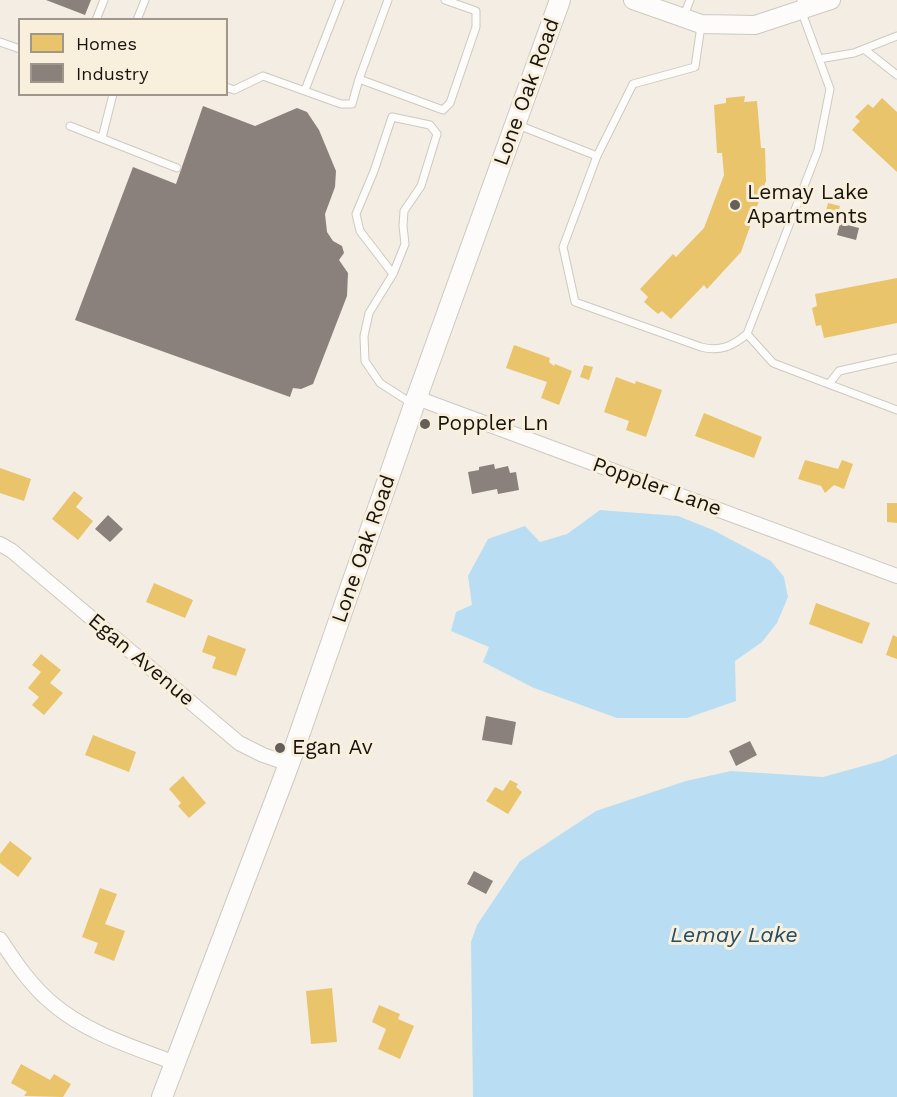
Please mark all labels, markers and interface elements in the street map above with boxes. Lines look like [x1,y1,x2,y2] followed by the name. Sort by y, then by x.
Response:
[489,15,565,169] street label: Lone Oak Road
[18,18,228,96] legend
[76,33,137,54] text: Homes
[76,63,148,84] text: Industry
[747,180,869,230] place label: Lemay Lake Apartments
[728,198,742,212] marker: Lemay Lake Apartments
[437,411,548,437] place label: Poppler Ln
[418,417,432,431] marker: Poppler Ln
[589,452,725,522] street label: Poppler Lane
[327,472,401,626] street label: Lone Oak Road
[83,608,199,712] street label: Egan Avenue
[292,735,373,761] place label: Egan Av
[273,741,287,755] marker: Egan Av
[670,923,798,949] water label: Lemay Lake

